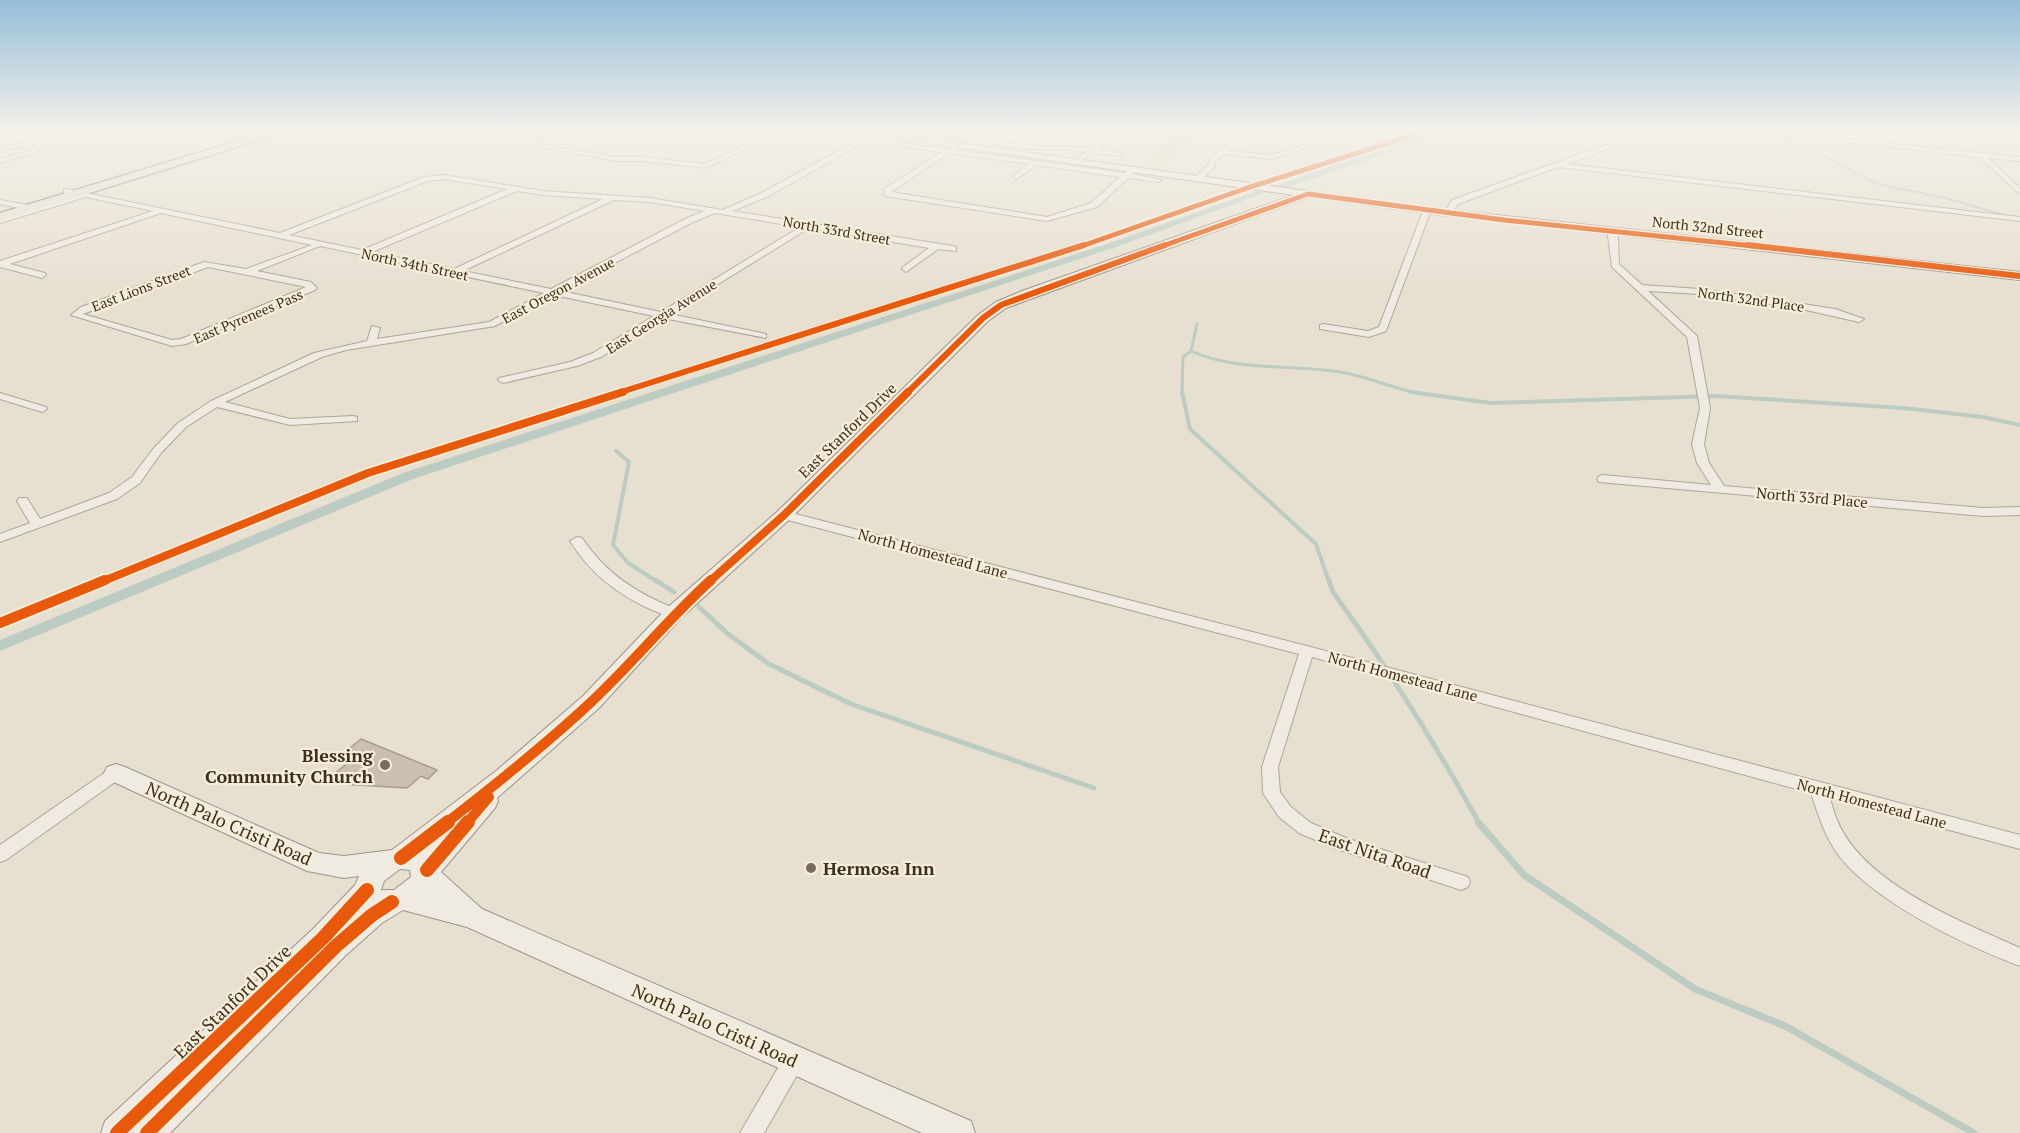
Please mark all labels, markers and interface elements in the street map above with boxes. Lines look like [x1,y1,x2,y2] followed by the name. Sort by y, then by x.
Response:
[782,211,893,249] street label: North 33rd Street
[1651,212,1765,242] street label: North 32nd Street
[360,243,471,285] street label: North 34th Street
[498,252,618,328] street label: East Oregon Avenue
[89,260,194,316] street label: East Lions Street
[602,274,720,358] street label: East Georgia Avenue
[1696,282,1806,316] street label: North 32nd Place
[190,284,306,348] street label: East Pyrenees Pass
[794,378,900,482] street label: East Stanford Drive
[1755,482,1869,512] street label: North 33rd Place
[856,523,1010,583] street label: North Homestead Lane
[1326,646,1480,706] street label: North Homestead Lane
[205,743,374,788] place label: Blessing Community Church
[378,758,392,772] marker: Blessing Community Church
[1795,773,1949,833] street label: North Homestead Lane
[142,776,316,870] street label: North Palo Cristi Road
[1316,823,1434,883] street label: East Nita Road
[823,856,935,880] place label: Hermosa Inn
[804,861,818,875] marker: Hermosa Inn
[168,939,296,1063] street label: East Stanford Drive
[628,978,802,1072] street label: North Palo Cristi Road

